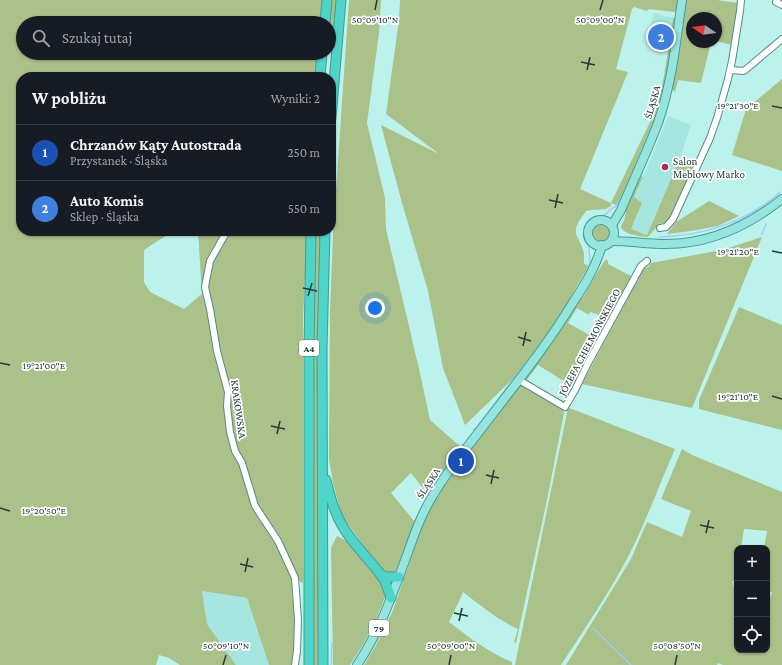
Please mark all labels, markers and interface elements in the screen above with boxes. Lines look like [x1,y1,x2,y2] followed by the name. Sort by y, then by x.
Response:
[686,12,722,48] north arrow
[352,14,399,25] text: 50°09'10"N
[576,14,625,25] text: 50°09'00"N
[16,16,336,60] search box
[648,22,674,52] pin: 2
[30,27,52,49] icon: search
[62,30,132,46] text: Szukaj tutaj
[641,83,664,120] street label: ŚLĄSKA
[32,89,106,108] text: W pobliżu
[271,91,320,106] text: Wyniki: 2
[717,100,759,111] text: 19°21'30"E
[70,137,242,153] text: Chrzanów Kąty Autostrada
[43,145,47,160] text: 1
[287,145,320,160] text: 250 m
[70,153,167,168] text: Przystanek · Śląska
[673,155,745,181] place label: Salon Meblowy Marko
[660,162,670,172] marker: Salon Meblowy Marko
[70,193,144,209] text: Auto Komis
[42,201,48,216] text: 2
[288,201,320,216] text: 550 m
[70,209,139,224] text: Sklep · Śląska
[717,246,759,257] text: 19°21'20"E
[555,286,623,399] street label: JÓZEFA CHEŁMOŃSKIEGO
[365,298,385,318] your location
[299,340,319,356] road number: A4
[23,360,66,371] text: 19°21'00"E
[229,379,249,440] street label: KRAKOWSKA
[718,391,759,402] text: 19°21'10"E
[448,446,474,476] pin: 1
[414,465,444,501] street label: ŚLĄSKA
[22,505,67,516] text: 19°20'50"E
[734,545,770,653] map controls
[734,545,770,581] button: +
[734,581,770,617] button: −
[734,617,770,653] button: locate
[369,620,389,636] road number: 79
[203,640,250,651] text: 50°09'10"N
[427,640,476,651] text: 50°09'00"N
[653,640,701,651] text: 50°08'50"N

